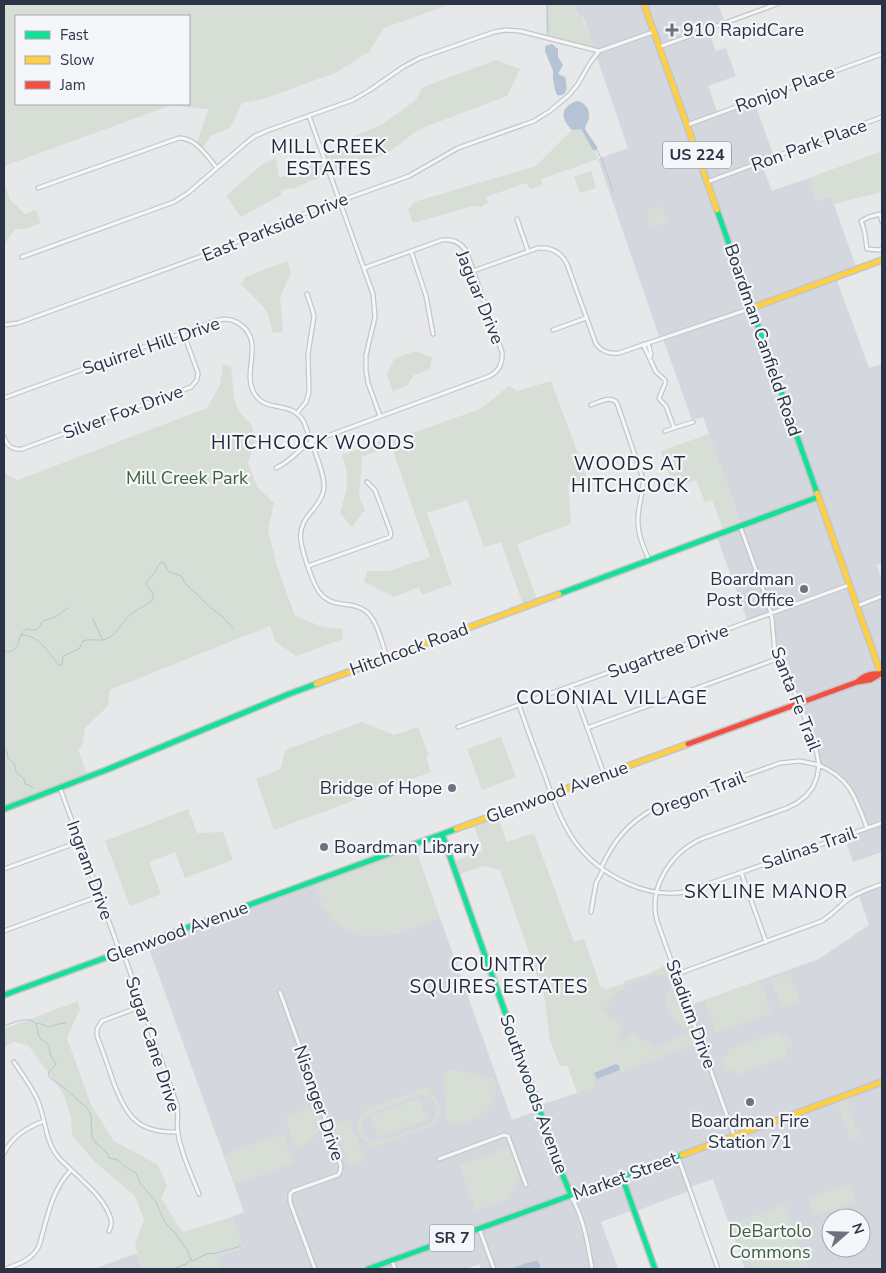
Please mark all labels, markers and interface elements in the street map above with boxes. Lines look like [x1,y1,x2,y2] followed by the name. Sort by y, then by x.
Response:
[15,15,190,105] legend
[683,18,804,42] place label: 910 RapidCare
[665,23,679,37] marker: 910 RapidCare
[60,25,89,45] text: Fast
[60,50,95,70] text: Slow
[732,60,838,118] street label: Ronjoy Place
[59,75,86,95] text: Jam
[748,113,870,177] street label: Ron Park Place
[271,134,387,182] district label: MILL CREEK ESTATES
[663,142,731,168] road number: US 224
[198,187,352,267] street label: East Parkside Drive
[719,241,807,439] street label: Boardman Canfield Road
[450,246,510,348] street label: Jaguar Drive
[79,311,223,381] street label: Squirrel Hill Drive
[60,379,186,445] street label: Silver Fox Drive
[211,430,415,456] district label: HITCHCOCK WOODS
[571,451,689,499] district label: WOODS AT HITCHCOCK
[126,466,249,490] park label: Mill Creek Park
[706,567,794,612] place label: Boardman Post Office
[798,583,810,595] marker: Boardman Post Office
[346,616,472,682] street label: Hitchcock Road
[604,618,732,684] street label: Sugartree Drive
[765,643,827,755] street label: Santa Fe Trail
[516,685,708,711] district label: COLONIAL VILLAGE
[483,755,631,829] street label: Glenwood Avenue
[647,765,750,823] street label: Oregon Trail
[320,776,442,800] place label: Bridge of Hope
[446,782,458,794] marker: Bridge of Hope
[61,817,119,923] street label: Ingram Drive
[759,820,860,875] street label: Salinas Trail
[334,835,480,859] place label: Boardman Library
[318,841,330,853] marker: Boardman Library
[684,879,848,905] district label: SKYLINE MANOR
[103,895,251,969] street label: Glenwood Avenue
[410,952,588,1000] district label: COUNTRY SQUIRES ESTATES
[660,956,722,1072] street label: Stadium Drive
[120,973,186,1115] street label: Sugar Cane Drive
[494,1011,574,1177] street label: Southwoods Avenue
[288,1042,350,1164] street label: Nisonger Drive
[744,1096,756,1108] marker: Boardman Fire Station 71
[691,1109,809,1154] place label: Boardman Fire Station 71
[569,1146,681,1206] street label: Market Street
[821,1208,871,1258] north arrow
[728,1219,812,1264] park label: DeBartolo Commons
[847,1221,868,1237] text: N
[430,1224,474,1252] road number: SR 7

